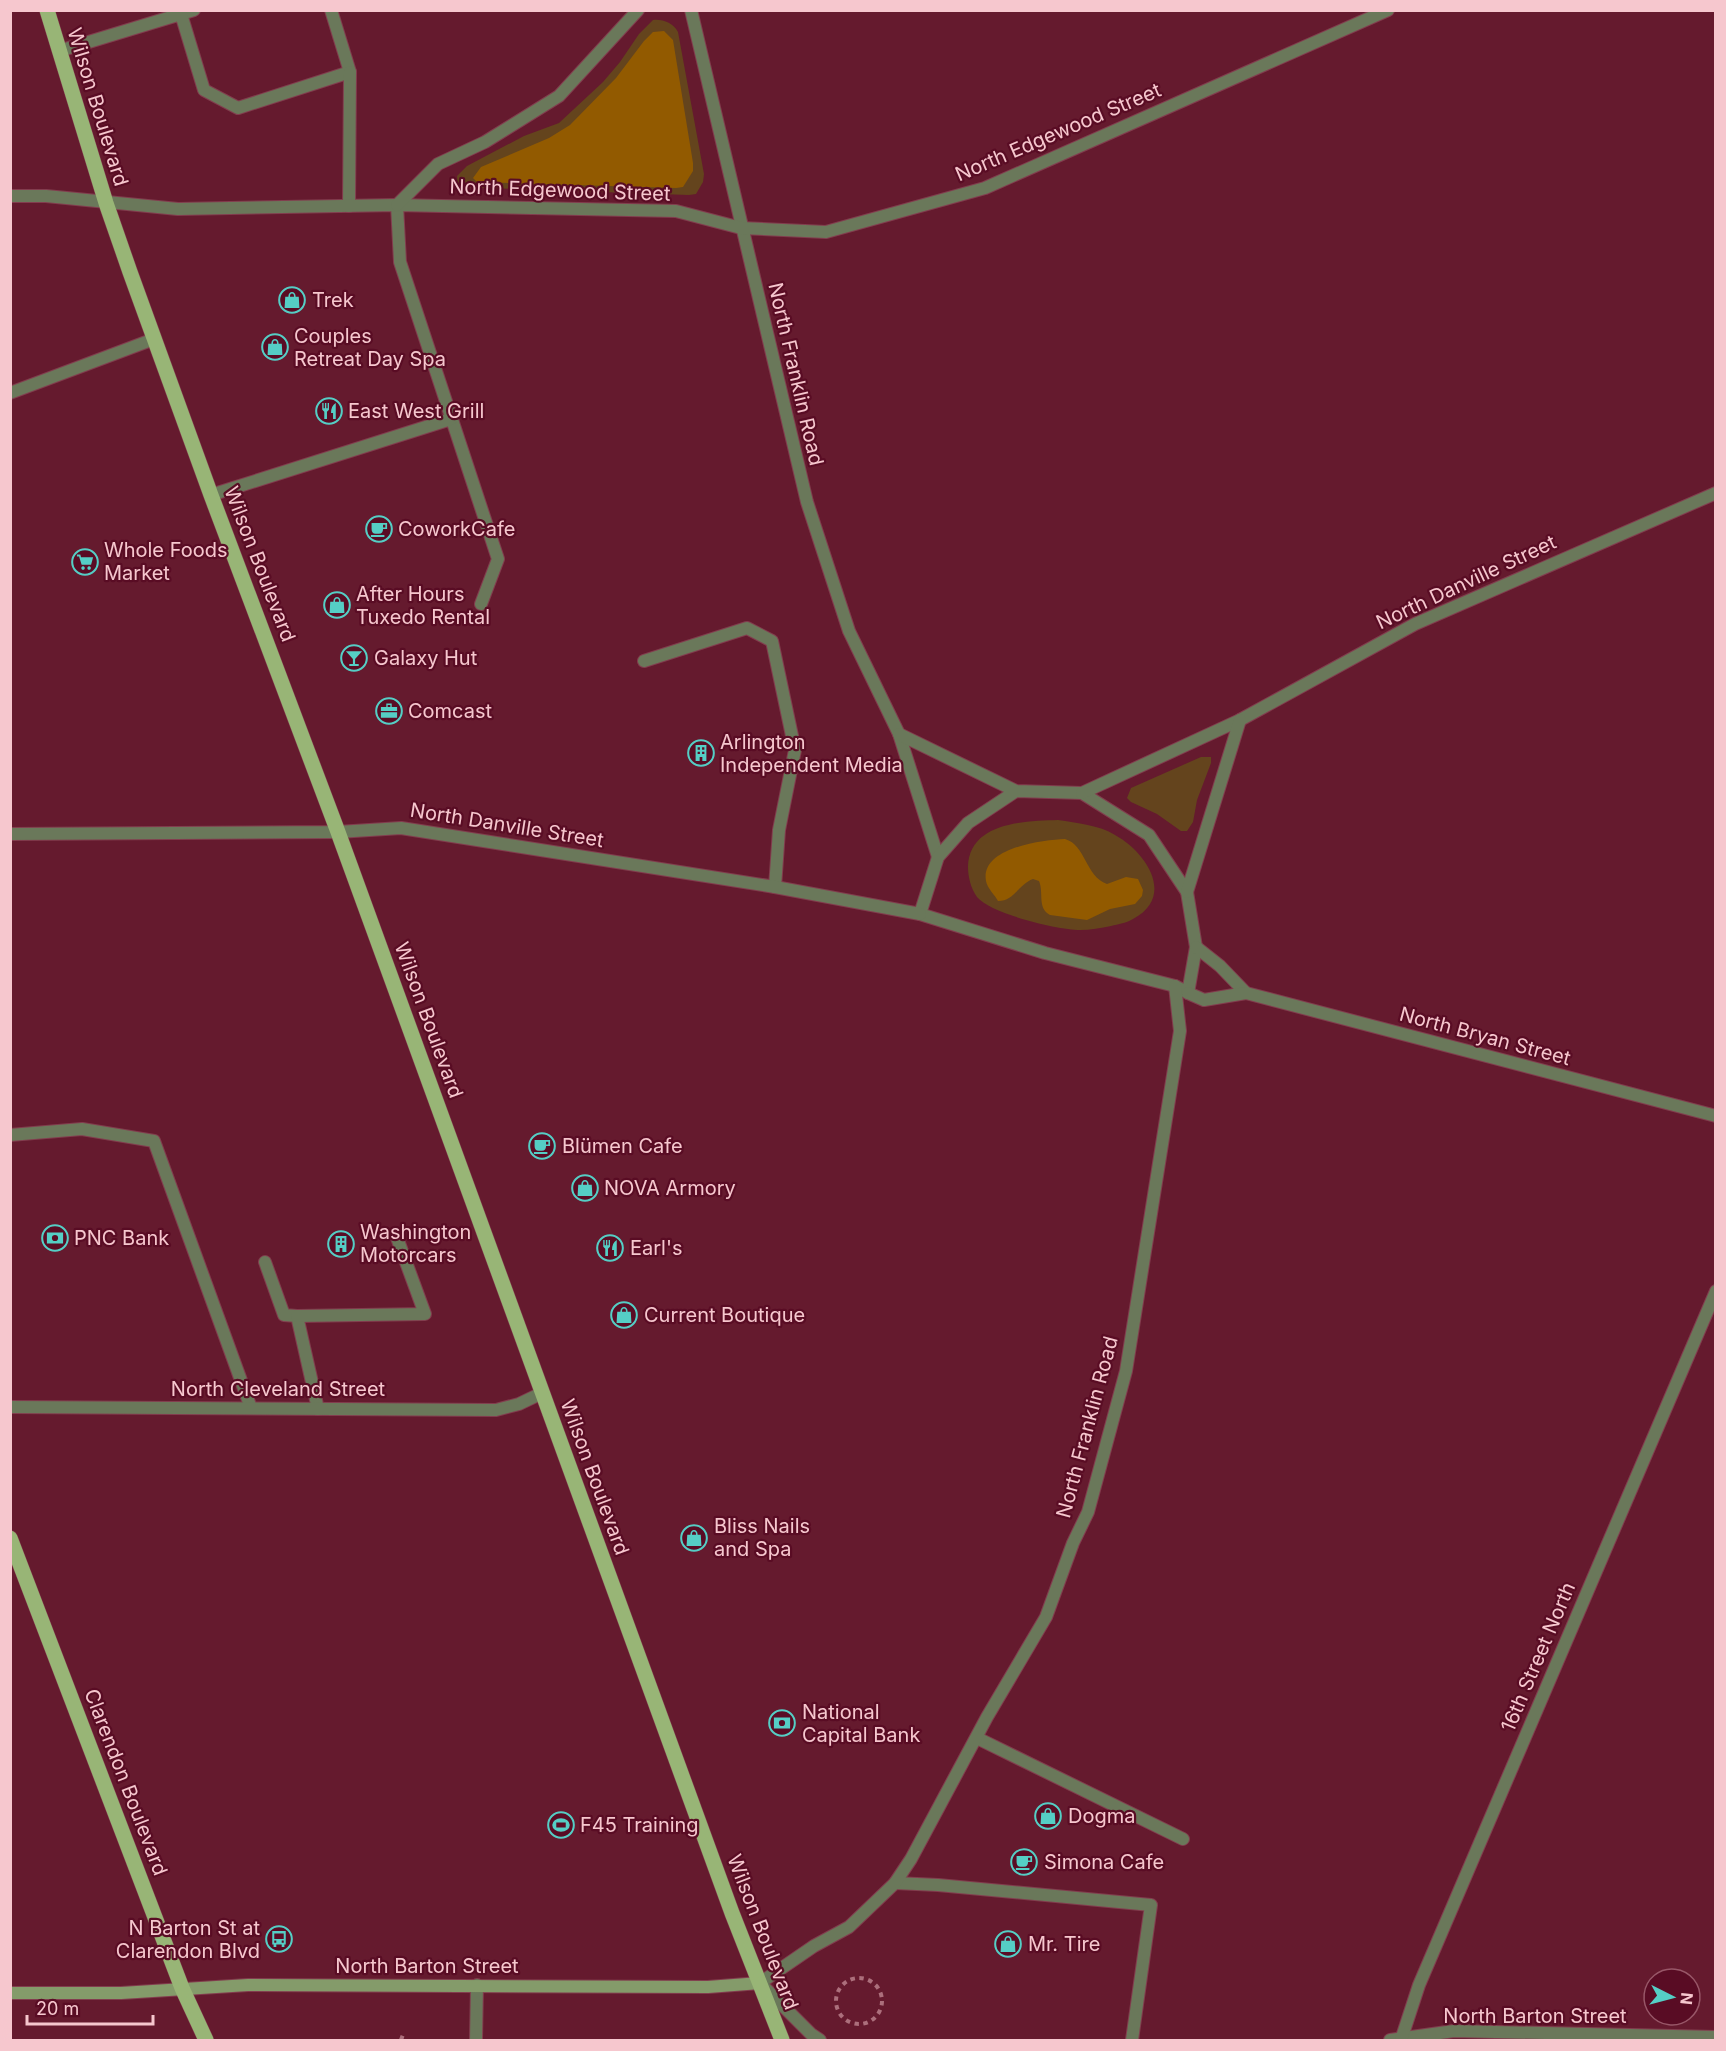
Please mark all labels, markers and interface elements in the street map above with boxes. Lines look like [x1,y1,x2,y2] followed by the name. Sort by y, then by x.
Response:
[63,25,133,189] street label: Wilson Boulevard
[952,78,1165,186] street label: North Edgewood Street
[449,174,671,206] street label: North Edgewood Street
[763,280,829,468] street label: North Franklin Road
[277,285,307,315] shop icon: Trek
[312,288,354,312] place label: Trek
[294,324,446,371] place label: Couples Retreat Day Spa
[260,332,290,362] shop icon: Couples Retreat Day Spa
[314,396,344,426] restaurant icon: East West Grill
[348,399,484,423] place label: East West Grill
[219,483,301,645] street label: Wilson Boulevard
[364,514,394,544] cafe icon: CoworkCafe
[398,517,515,541] place label: CoworkCafe
[1372,530,1560,634] street label: North Danville Street
[104,538,227,585] place label: Whole Foods Market
[70,547,100,577] supermarket icon: Whole Foods Market
[356,582,490,629] place label: After Hours Tuxedo Rental
[322,590,352,620] shop icon: After Hours Tuxedo Rental
[339,643,369,673] bar icon: Galaxy Hut
[374,646,478,670] place label: Galaxy Hut
[374,696,404,726] office icon: Comcast
[408,699,493,723] place label: Comcast
[720,730,903,777] place label: Arlington Independent Media
[686,738,716,768] building icon: Arlington Independent Media
[409,798,606,852] street label: North Danville Street
[390,939,468,1101] street label: Wilson Boulevard
[1397,1002,1574,1070] street label: North Bryan Street
[527,1131,557,1161] cafe icon: Blümen Cafe
[562,1134,683,1158] place label: Blümen Cafe
[570,1173,600,1203] shop icon: NOVA Armory
[604,1176,736,1200] place label: NOVA Armory
[360,1220,471,1267] place label: Washington Motorcars
[40,1223,70,1253] bank icon: PNC Bank
[74,1226,169,1250] place label: PNC Bank
[326,1229,356,1259] building icon: Washington Motorcars
[595,1233,625,1263] restaurant icon: Earl's
[630,1236,683,1260] place label: Earl's
[609,1300,639,1330] shop icon: Current Boutique
[644,1303,805,1327] place label: Current Boutique
[1051,1334,1123,1520] street label: North Franklin Road
[171,1377,386,1401] street label: North Cleveland Street
[556,1396,634,1558] street label: Wilson Boulevard
[714,1514,810,1561] place label: Bliss Nails and Spa
[679,1523,709,1553] shop icon: Bliss Nails and Spa
[1496,1579,1580,1735] street label: 16th Street North
[79,1685,173,1879] street label: Clarendon Boulevard
[802,1700,920,1747] place label: National Capital Bank
[767,1708,797,1738] bank icon: National Capital Bank
[1033,1801,1063,1831] shop icon: Dogma
[1068,1804,1135,1828] place label: Dogma
[546,1810,576,1840] sports icon: F45 Training
[580,1813,699,1837] place label: F45 Training
[1009,1847,1039,1877] cafe icon: Simona Cafe
[1044,1850,1164,1874] place label: Simona Cafe
[722,1851,804,2013] street label: Wilson Boulevard
[116,1916,260,1963] place label: N Barton St at Clarendon Blvd
[264,1924,294,1954] bus stop icon: N Barton St at Clarendon Blvd
[993,1929,1023,1959] shop icon: Mr. Tire
[1028,1932,1100,1956] place label: Mr. Tire
[335,1954,519,1978] street label: North Barton Street
[1642,1967,1702,2027] north arrow
[27,1988,153,2026] scale bar
[1676,1991,1698,2006] text: N
[36,1998,79,2019] text: 20 m
[1443,2004,1627,2028] street label: North Barton Street

